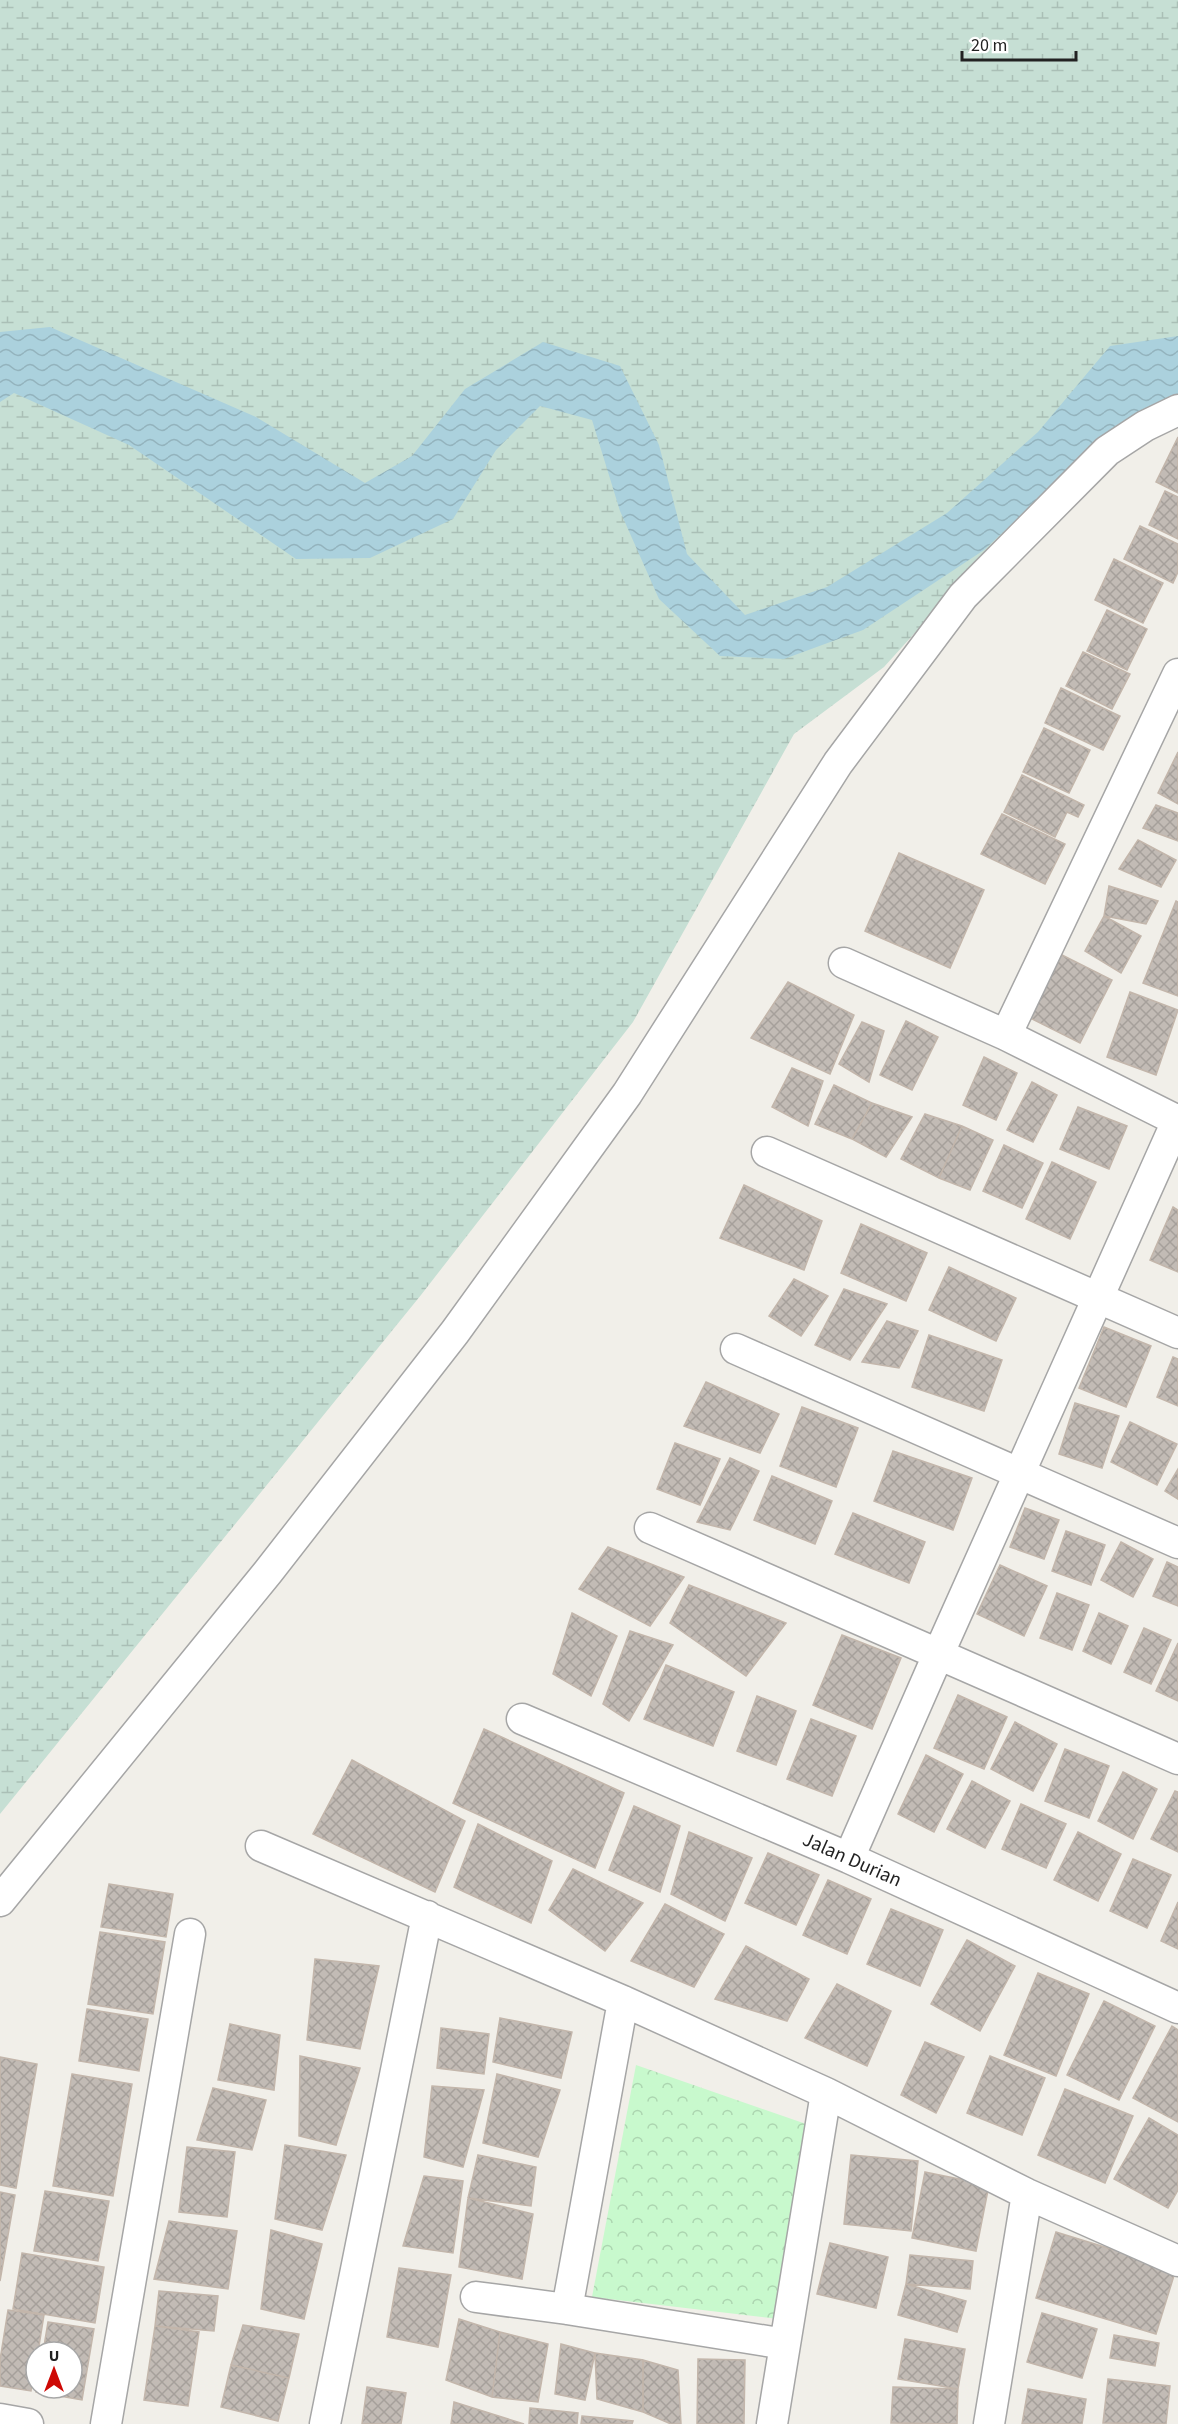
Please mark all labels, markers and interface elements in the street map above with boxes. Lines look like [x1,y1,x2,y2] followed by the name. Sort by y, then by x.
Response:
[962,24,1076,62] scale bar
[971,33,1007,58] text: 20 m
[798,1826,906,1894] street label: Jalan Durian
[24,2340,84,2400] north arrow
[49,2345,59,2367] text: U

